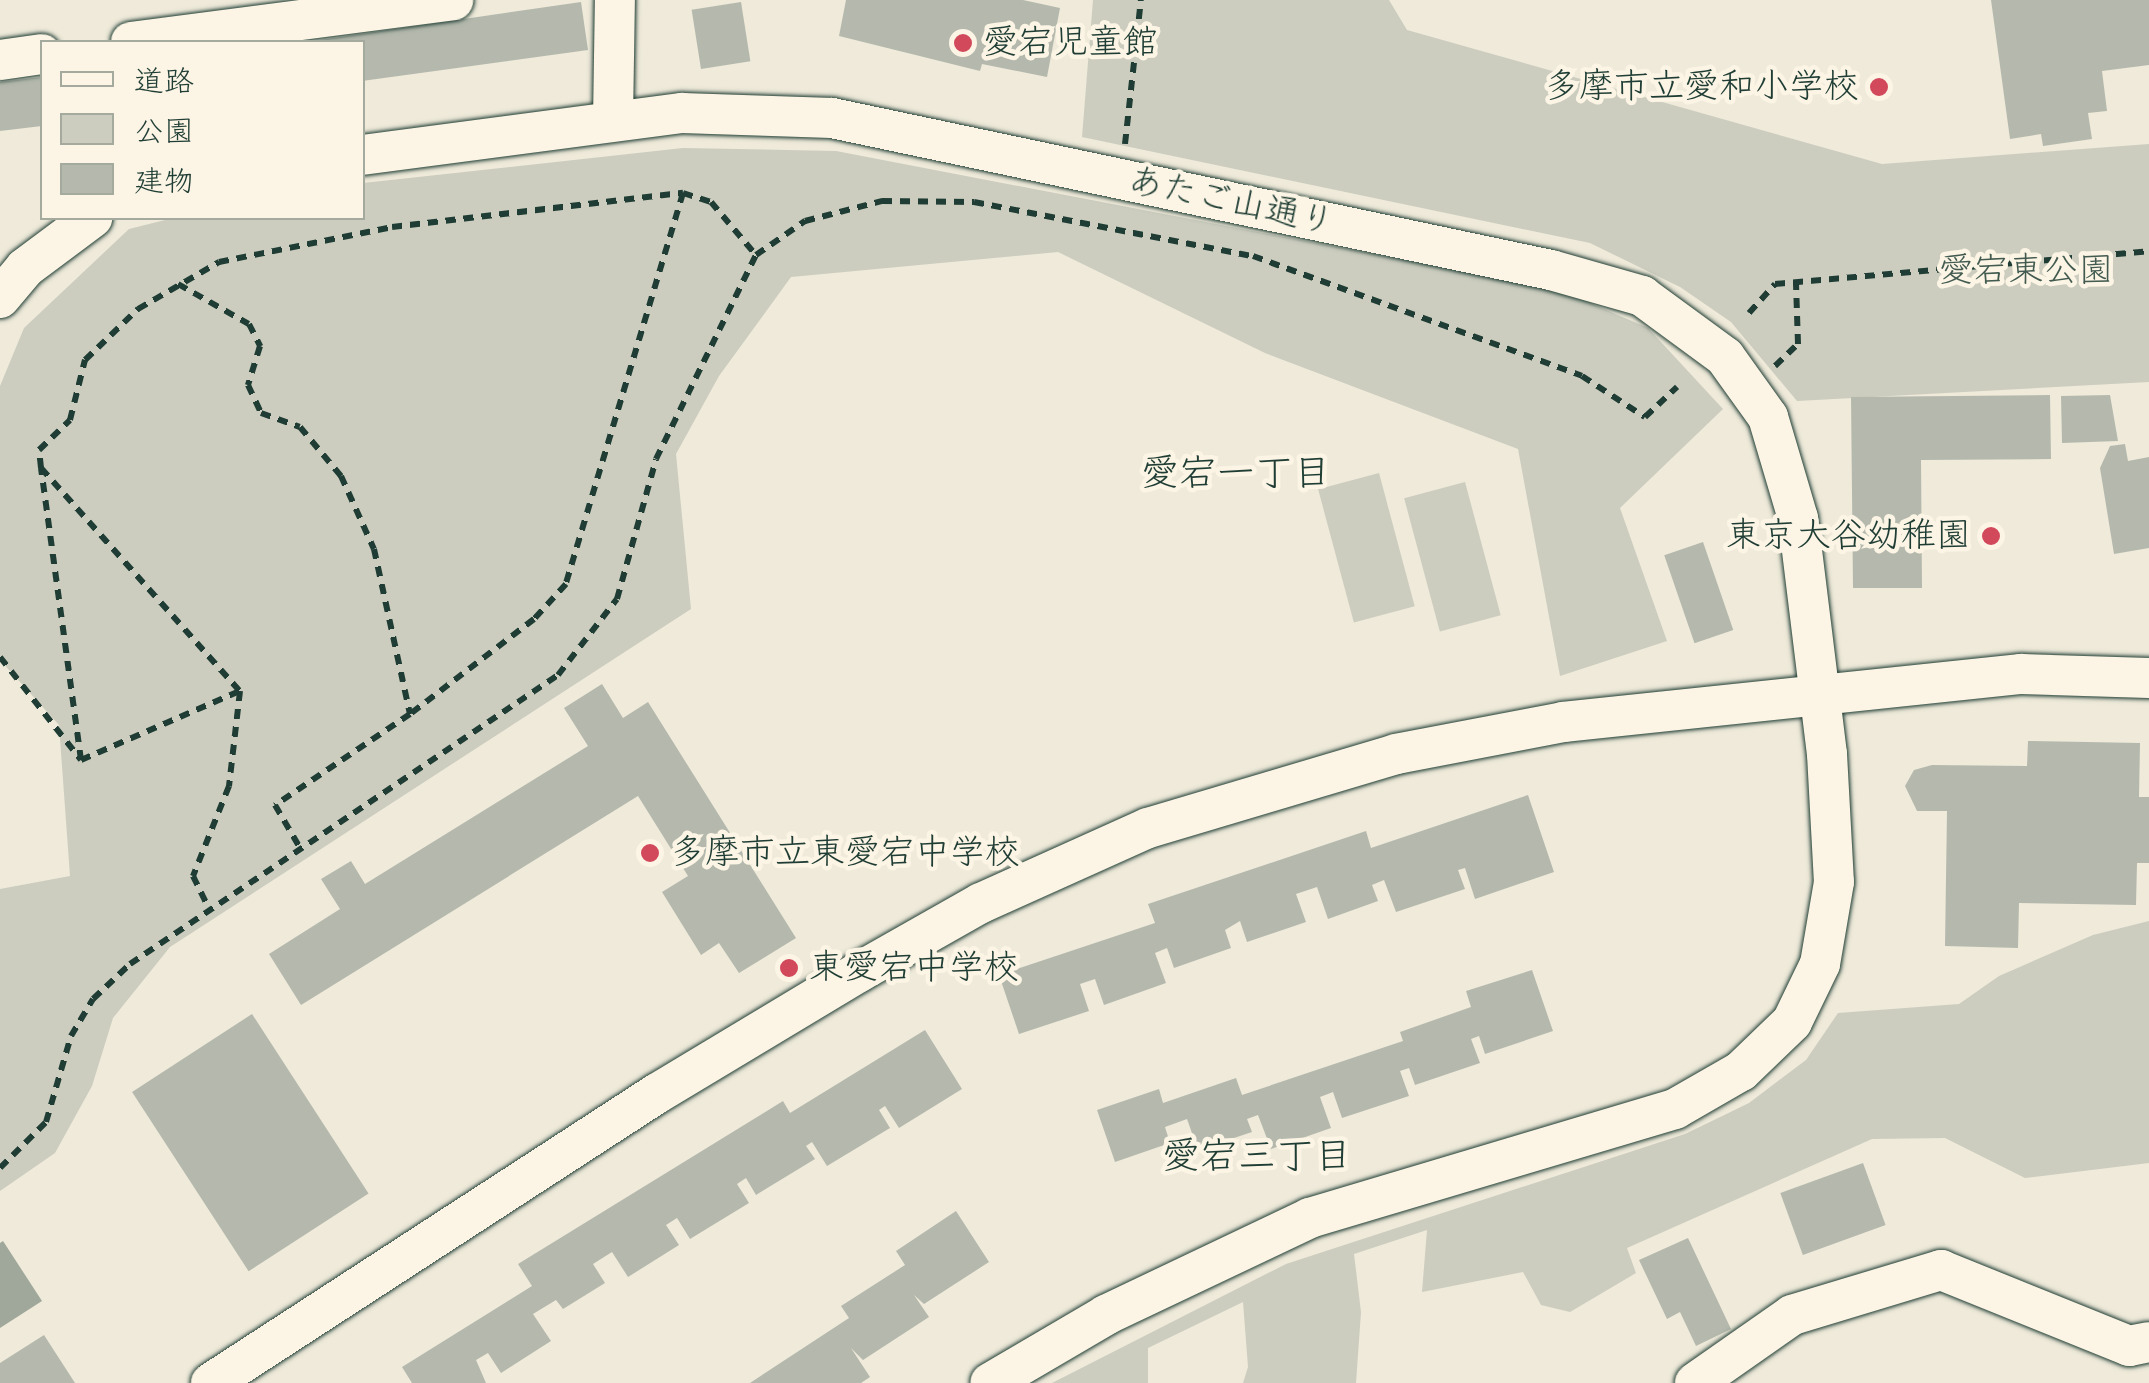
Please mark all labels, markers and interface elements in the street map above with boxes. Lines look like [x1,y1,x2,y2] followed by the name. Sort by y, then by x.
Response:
[983,22,1158,64] place label: 愛宕児童館
[952,32,974,54] marker: 愛宕児童館
[40,40,365,220] legend
[134,63,194,102] text: 道路
[1544,66,1859,108] place label: 多摩市立愛和小学校
[1868,76,1890,98] marker: 多摩市立愛和小学校
[134,113,194,152] text: 公園
[1124,160,1338,244] street label: あたご山通り
[134,163,194,202] text: 建物
[1939,250,2113,292] park label: 愛宕東公園
[1141,452,1331,498] district label: 愛宕一丁目
[1726,515,1971,557] place label: 東京大谷幼稚園
[1980,525,2002,547] marker: 東京大谷幼稚園
[670,832,1020,874] place label: 多摩市立東愛宕中学校
[639,842,661,864] marker: 多摩市立東愛宕中学校
[809,947,1019,989] place label: 東愛宕中学校
[778,957,800,979] marker: 東愛宕中学校
[1162,1135,1352,1181] district label: 愛宕三丁目

